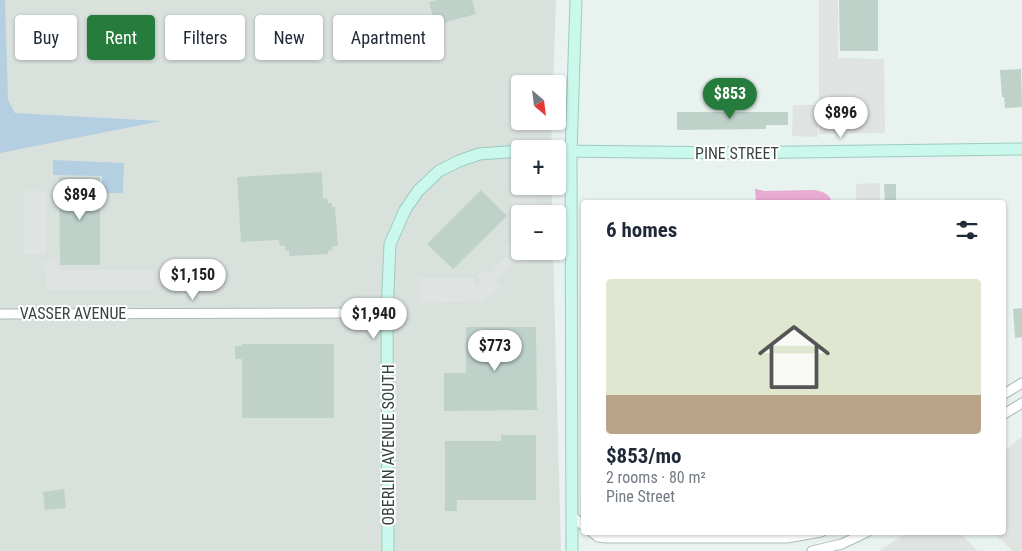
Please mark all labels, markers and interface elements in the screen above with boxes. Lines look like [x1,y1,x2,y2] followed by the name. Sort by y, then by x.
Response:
[15,15,77,60] chip: Buy
[87,15,155,60] chip: Rent
[165,15,245,60] chip: Filters
[255,15,323,60] chip: New
[333,15,444,60] chip: Apartment
[511,75,566,130] north arrow
[511,75,566,260] map controls
[700,78,760,120] pin: $853
[714,84,746,103] text: $853
[811,96,871,139] pin: $896
[825,103,857,122] text: $896
[511,140,566,195] button: +
[695,144,779,163] street label: PINE STREET
[50,178,110,221] pin: $894
[64,185,96,204] text: $894
[511,205,566,260] button: −
[953,216,981,244] icon: filters
[606,218,677,242] text: 6 homes
[152,258,234,301] pin: $1,150
[171,265,215,284] text: $1,150
[333,298,415,340] pin: $1,940
[20,304,126,323] street label: VASSER AVENUE
[352,304,396,323] text: $1,940
[749,312,839,402] icon: home
[465,330,525,372] pin: $773
[479,336,511,355] text: $773
[379,364,398,526] street label: OBERLIN AVENUE SOUTH
[606,444,681,468] text: $853/mo
[606,468,706,487] text: 2 rooms · 80 m²
[606,487,675,506] text: Pine Street

